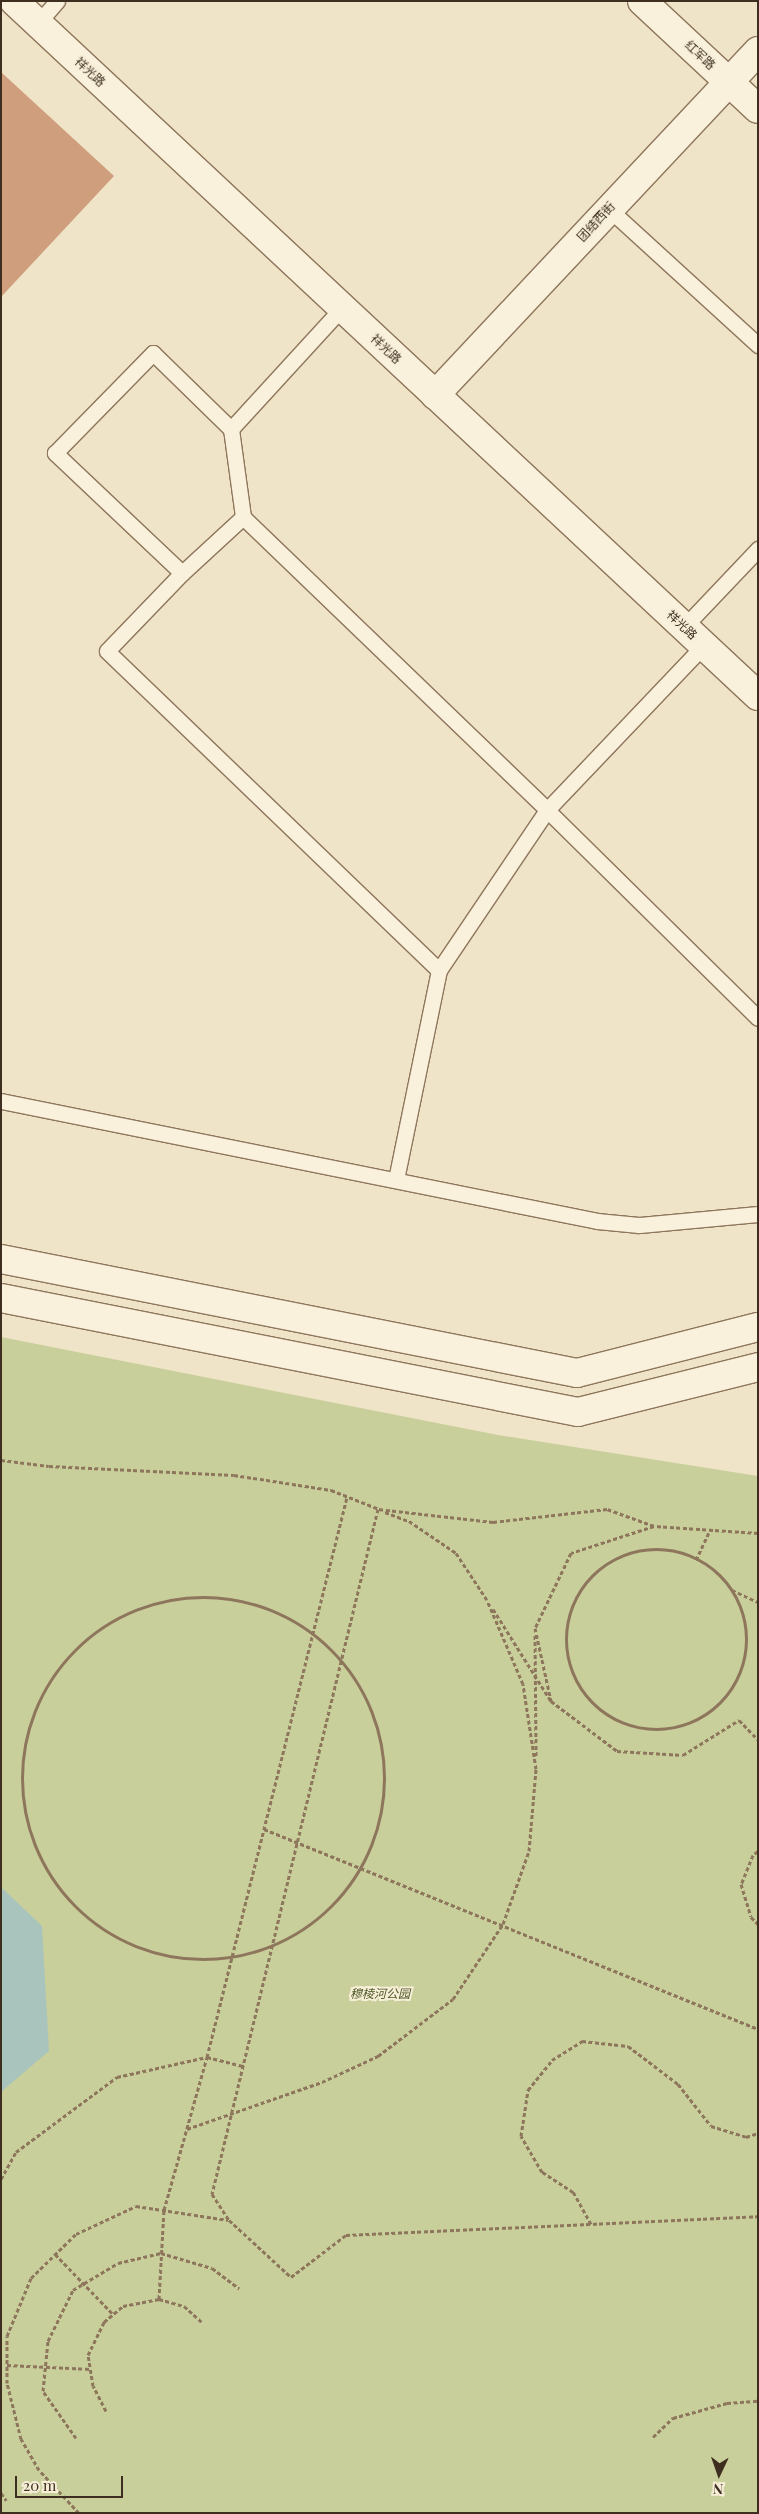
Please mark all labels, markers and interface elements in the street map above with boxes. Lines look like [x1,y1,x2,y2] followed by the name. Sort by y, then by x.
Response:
[682,37,718,73] street label: 红军路
[72,54,108,90] street label: 祥光路
[574,200,618,244] street label: 团结西街
[368,331,404,367] street label: 祥光路
[664,607,700,643] street label: 祥光路
[350,1987,410,2001] park label: 穆棱河公园
[694,2449,744,2499] north arrow
[18,2466,125,2498] scale bar
[23,2475,56,2495] text: 20 m
[713,2480,724,2499] text: N

